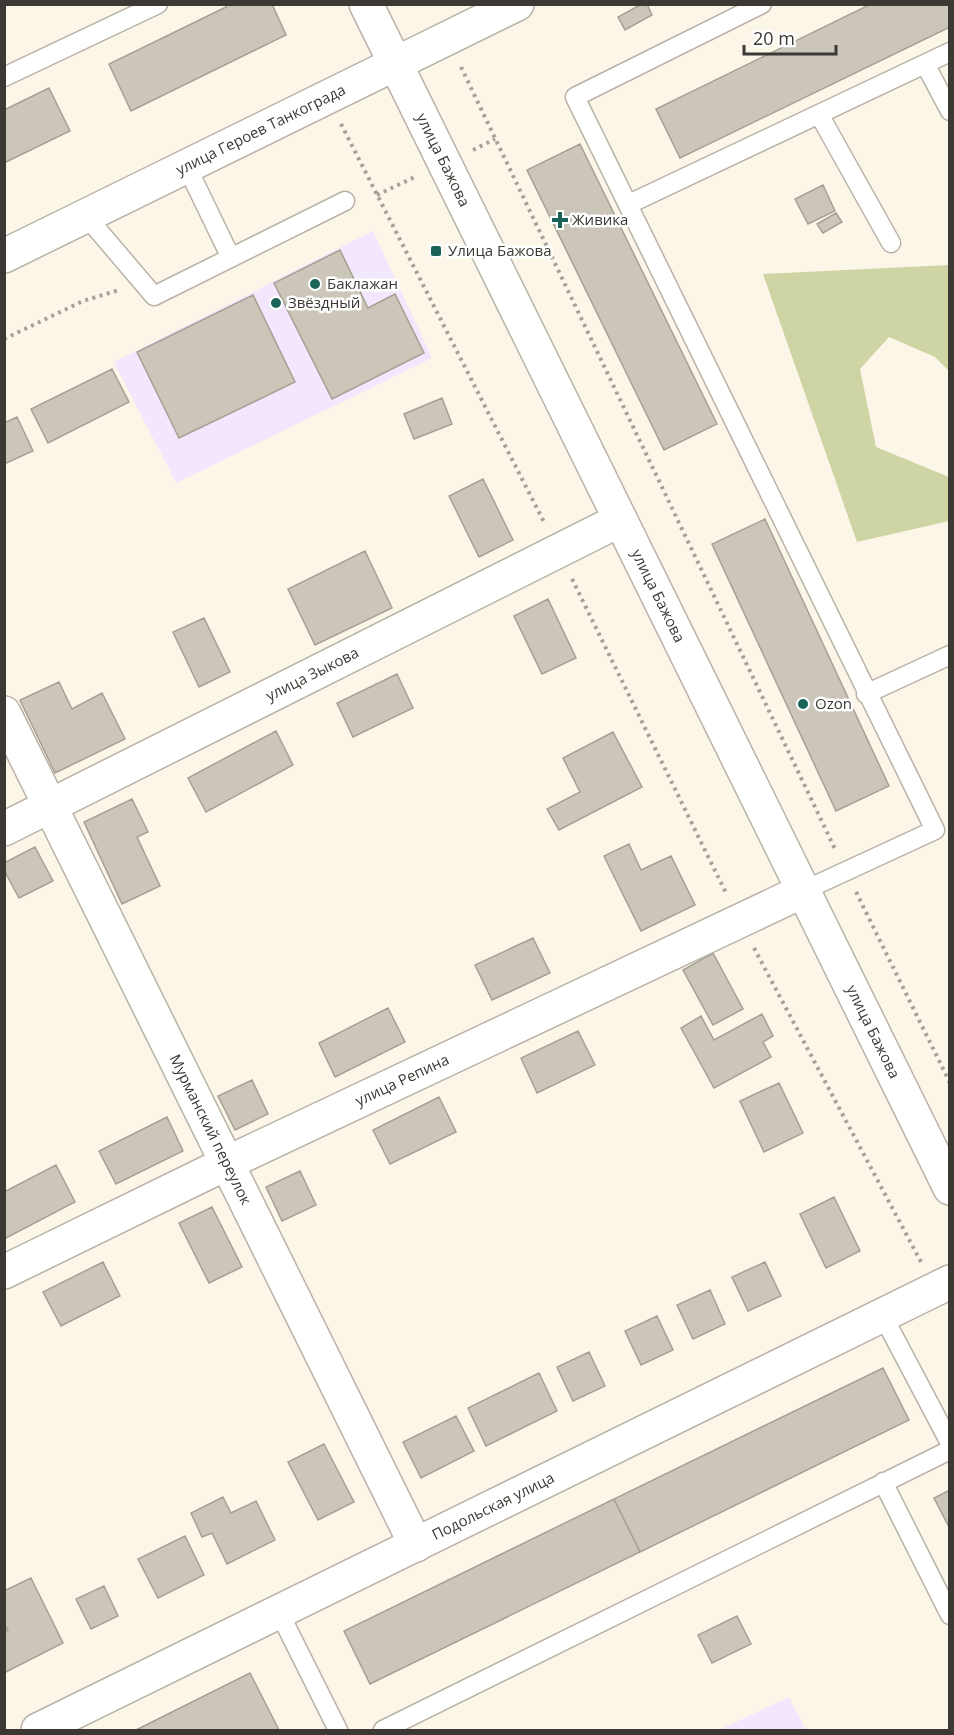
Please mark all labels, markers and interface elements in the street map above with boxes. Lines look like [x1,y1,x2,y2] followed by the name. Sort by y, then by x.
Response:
[744,18,836,56] scale bar
[753,26,795,50] text: 20 m
[172,79,348,179] street label: улица Героев Танкограда
[412,110,475,210] street label: улица Бажова
[572,209,628,229] place label: Живика
[553,213,567,227] marker: Живика
[448,240,552,260] place label: Улица Бажова
[429,244,443,258] marker: Улица Бажова
[327,273,398,293] place label: Баклажан
[308,277,322,291] marker: Баклажан
[288,292,360,312] place label: Звёздный
[269,296,283,310] marker: Звёздный
[627,545,690,646] street label: улица Бажова
[262,642,362,705] street label: улица Зыкова
[815,693,852,713] place label: Ozon
[796,697,810,711] marker: Ozon
[842,981,905,1081] street label: улица Бажова
[352,1049,452,1110] street label: улица Репина
[166,1051,257,1208] street label: Мурманский переулок
[428,1467,557,1544] street label: Подольская улица

